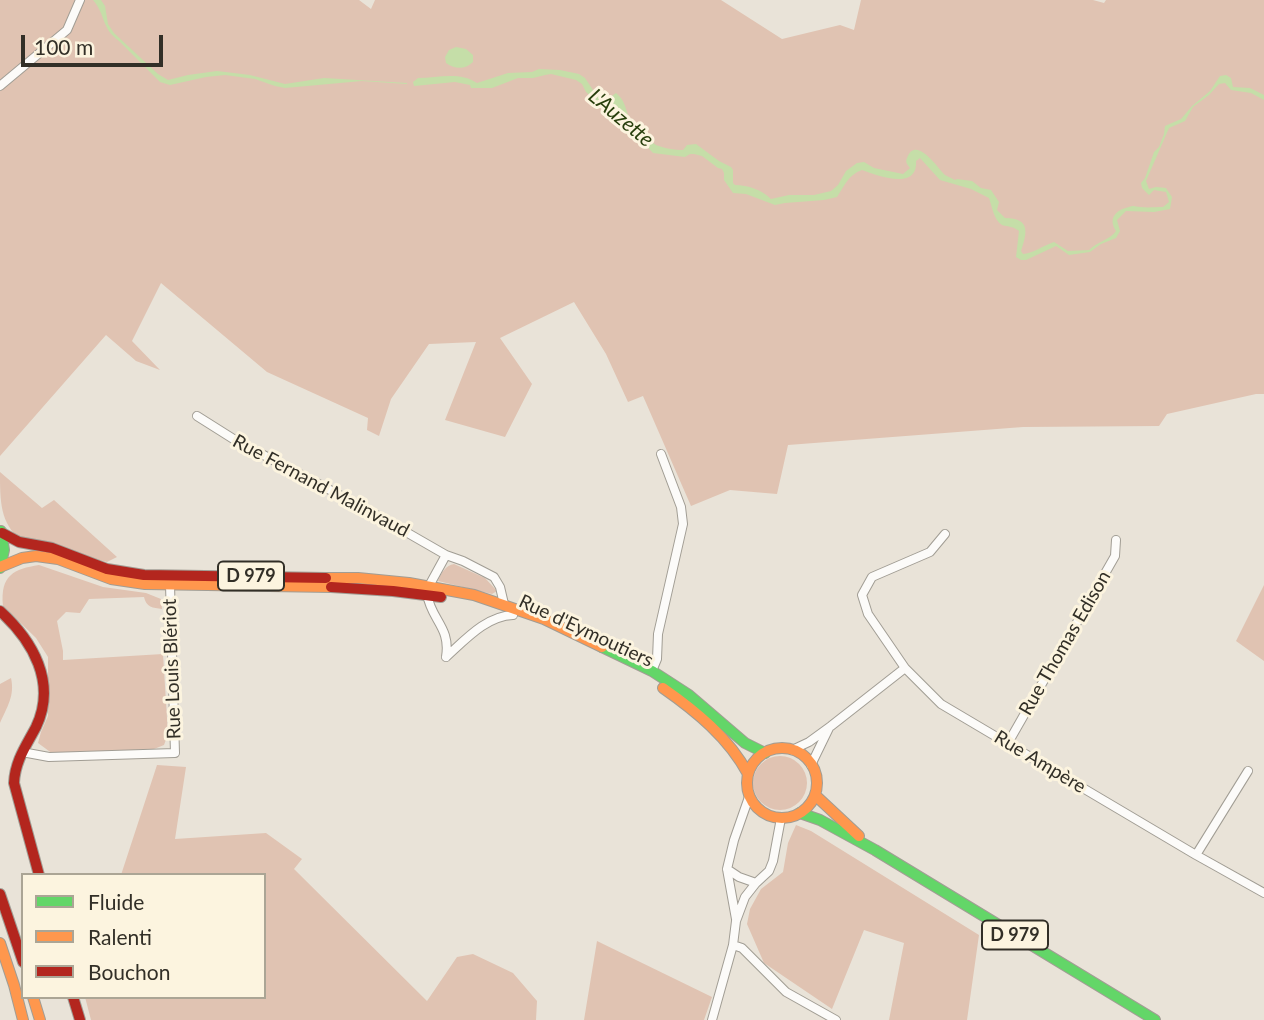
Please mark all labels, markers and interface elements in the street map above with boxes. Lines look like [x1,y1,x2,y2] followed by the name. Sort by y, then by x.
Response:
[24,21,166,65] scale bar
[34,34,93,59] text: 100 m
[583,84,659,152] water label: L'Auzette
[229,430,413,542] street label: Rue Fernand Malinvaud
[218,562,284,590] road number: D 979
[1014,567,1116,719] street label: Rue Thomas Edison
[515,590,657,672] street label: Rue d'Eymoutiers
[158,598,186,740] street label: Rue Louis Blériot
[990,726,1090,798] street label: Rue Ampère
[21,873,266,999] legend
[88,889,144,914] text: Fluide
[982,920,1048,950] road number: D 979
[88,924,152,949] text: Ralenti
[88,959,170,984] text: Bouchon

